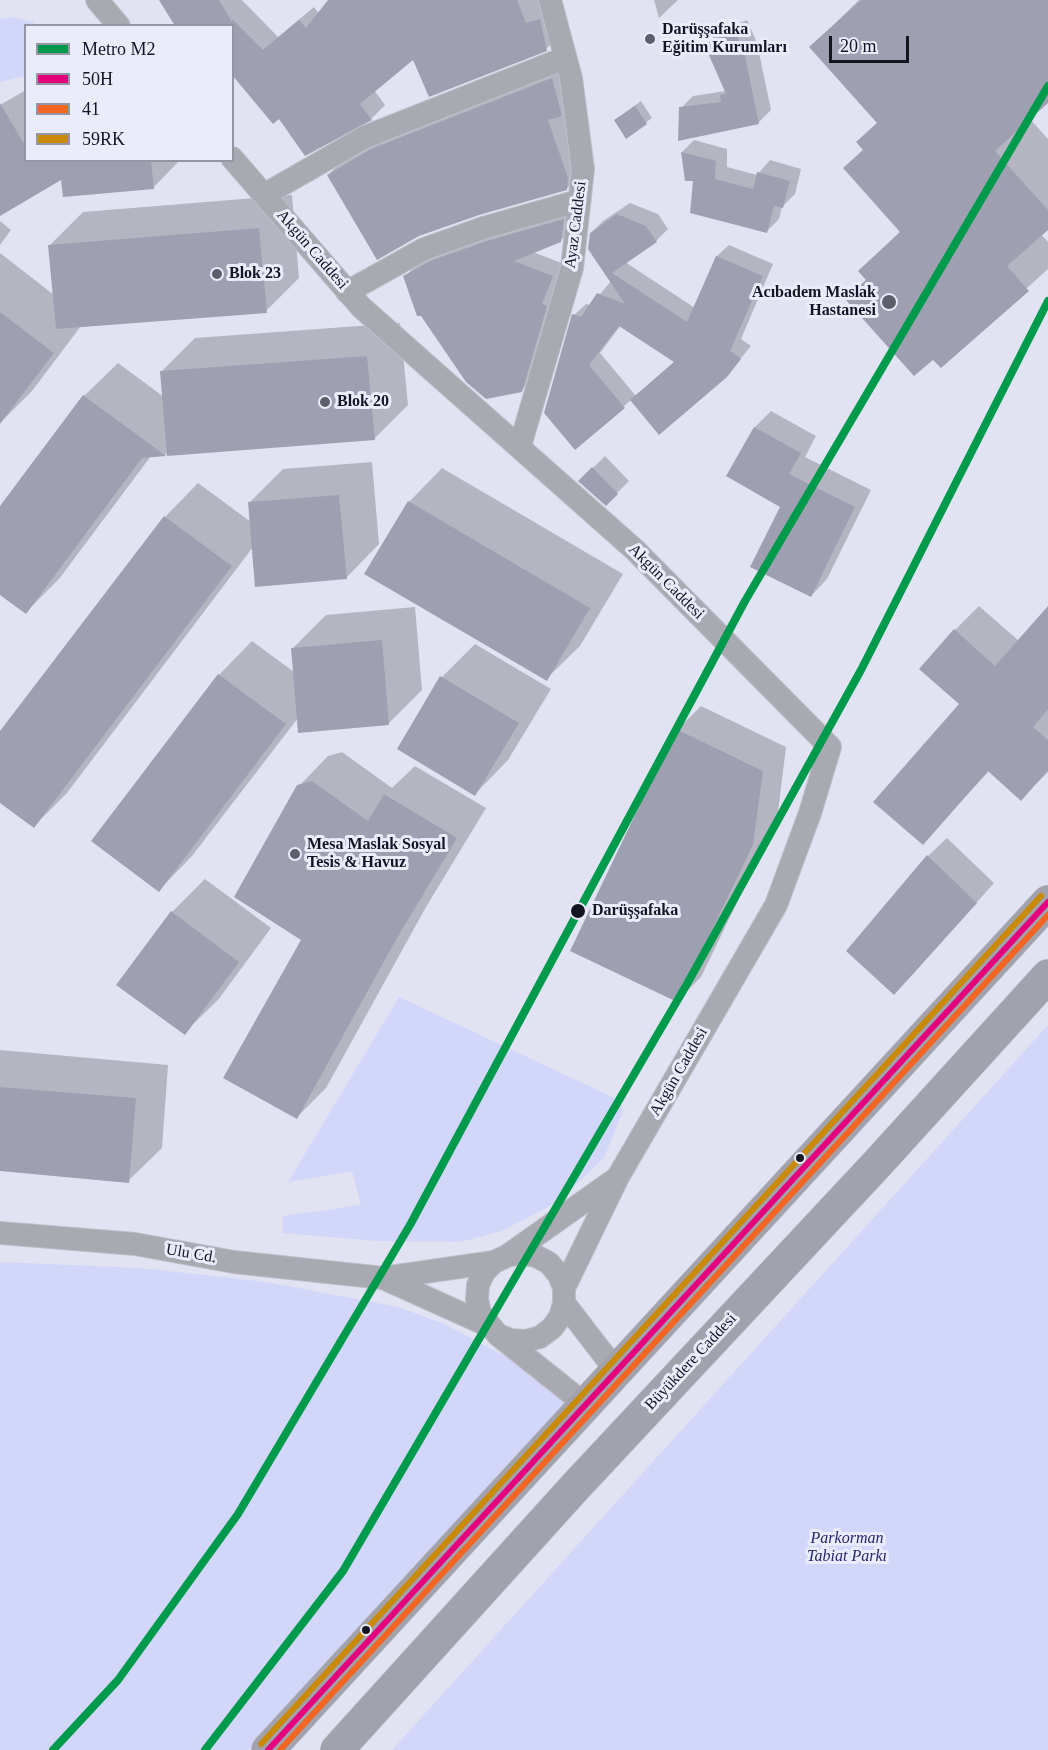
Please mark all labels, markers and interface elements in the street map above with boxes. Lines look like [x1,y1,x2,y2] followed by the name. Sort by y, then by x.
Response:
[662,20,787,58] place label: Darüşşafaka Eğitim Kurumları
[24,24,234,162] legend
[832,24,912,62] scale bar
[643,32,657,46] marker: Darüşşafaka Eğitim Kurumları
[840,36,877,56] text: 20 m
[82,39,156,59] text: Metro M2
[82,69,113,89] text: 50H
[82,99,100,119] text: 41
[82,129,125,149] text: 59RK
[561,180,591,270] street label: Ayaz Caddesi
[272,206,352,294] street label: Akgün Caddesi
[229,264,281,284] place label: Blok 23
[210,267,224,281] marker: Blok 23
[752,283,876,321] place label: Acıbadem Maslak Hastanesi
[880,293,898,311] marker: Acıbadem Maslak Hastanesi
[337,392,389,412] place label: Blok 20
[318,395,332,409] marker: Blok 20
[624,540,708,624] street label: Akgün Caddesi
[307,835,446,873] place label: Mesa Maslak Sosyal Tesis & Havuz
[288,847,302,861] marker: Mesa Maslak Sosyal Tesis & Havuz
[592,901,678,921] place label: Darüşşafaka
[569,902,587,920] marker: Darüşşafaka
[646,1024,712,1120] street label: Akgün Caddesi
[794,1152,806,1164] unlabelled marker
[164,1240,218,1268] street label: Ulu Cd.
[641,1309,741,1415] street label: Büyükdere Caddesi
[807,1529,887,1567] park label: Parkorman Tabiat Parkı
[360,1624,372,1636] unlabelled marker

